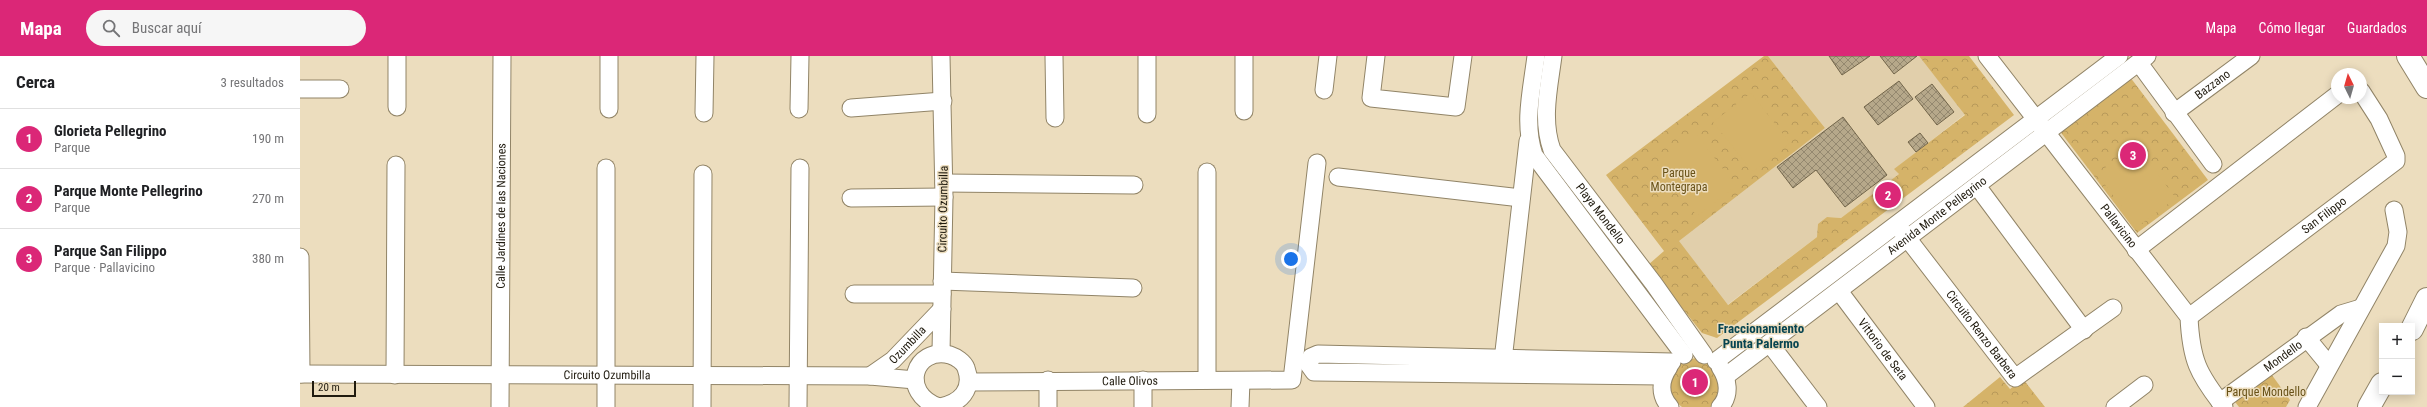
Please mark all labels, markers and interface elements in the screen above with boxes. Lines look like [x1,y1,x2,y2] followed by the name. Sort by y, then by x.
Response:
[86,10,366,46] search box
[20,17,62,40] text: Mapa
[100,17,122,39] icon: search
[132,19,202,37] text: Buscar aquí
[2206,20,2237,36] text: Mapa
[2259,20,2325,36] text: Cómo llegar
[2347,20,2407,36] text: Guardados
[2192,67,2233,102] street label: Bazzano
[2331,68,2367,104] north arrow
[16,72,55,92] text: Cerca
[220,75,284,90] text: 3 resultados
[54,122,167,140] text: Glorieta Pellegrino
[26,131,32,146] text: 1
[252,131,284,146] text: 190 m
[54,140,90,155] text: Parque
[2120,140,2146,170] pin: 3
[494,143,509,289] street label: Calle Jardines de las Naciones
[935,165,951,252] street label: Circuito Ozumbilla
[1651,166,1708,194] park label: Parque Montegrapa
[1885,174,1989,258] street label: Avenida Monte Pellegrino
[1875,180,1901,210] pin: 2
[1573,181,1628,247] street label: Playa Mondello
[54,182,203,200] text: Parque Monte Pellegrino
[26,191,32,206] text: 2
[252,191,284,206] text: 270 m
[2299,194,2349,237] street label: San Filippo
[54,200,90,215] text: Parque
[2097,201,2140,251] street label: Pallavicino
[54,242,167,260] text: Parque San Filippo
[1281,249,1301,269] your location
[26,251,32,266] text: 3
[252,251,284,266] text: 380 m
[54,260,155,275] text: Parque · Pallavicino
[1943,288,2020,382] street label: Circuito Renzo Barbera
[1855,316,1911,383] street label: Vittorio de Seta
[1718,321,1805,351] district label: Fraccionamiento Punta Palermo
[886,323,929,367] street label: Ozumbilla
[2379,323,2415,395] map controls
[2379,323,2415,359] button: +
[2261,338,2305,375] street label: Mondello
[2379,359,2415,395] button: −
[1682,367,1708,397] pin: 1
[564,368,651,382] street label: Circuito Ozumbilla
[1102,374,1158,388] street label: Calle Olivos
[312,379,356,398] scale bar
[318,381,340,394] text: 20 m
[2226,385,2306,399] park label: Parque Mondello

